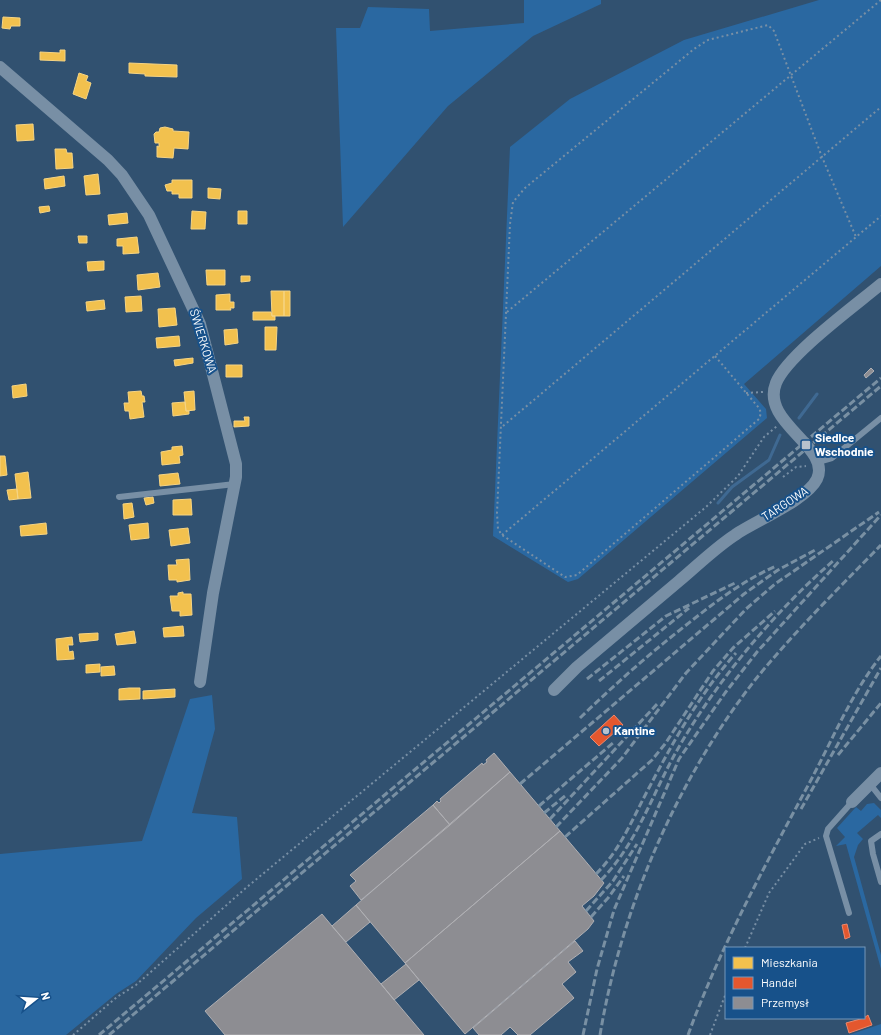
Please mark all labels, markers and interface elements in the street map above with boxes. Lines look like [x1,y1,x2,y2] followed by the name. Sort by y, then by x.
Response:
[188,307,220,375] street label: ŚWIERKOWA
[815,430,874,458] place label: Siedlce Wschodnie
[800,439,812,451] marker: Siedlce Wschodnie
[759,483,810,523] street label: TARGOWA
[614,723,656,737] place label: Kantine
[601,726,611,736] marker: Kantine
[725,947,865,1019] legend
[761,955,818,969] text: Mieszkania
[761,975,797,989] text: Handel
[16,979,56,1019] north arrow
[39,991,53,1001] text: N
[761,995,809,1009] text: Przemysł

